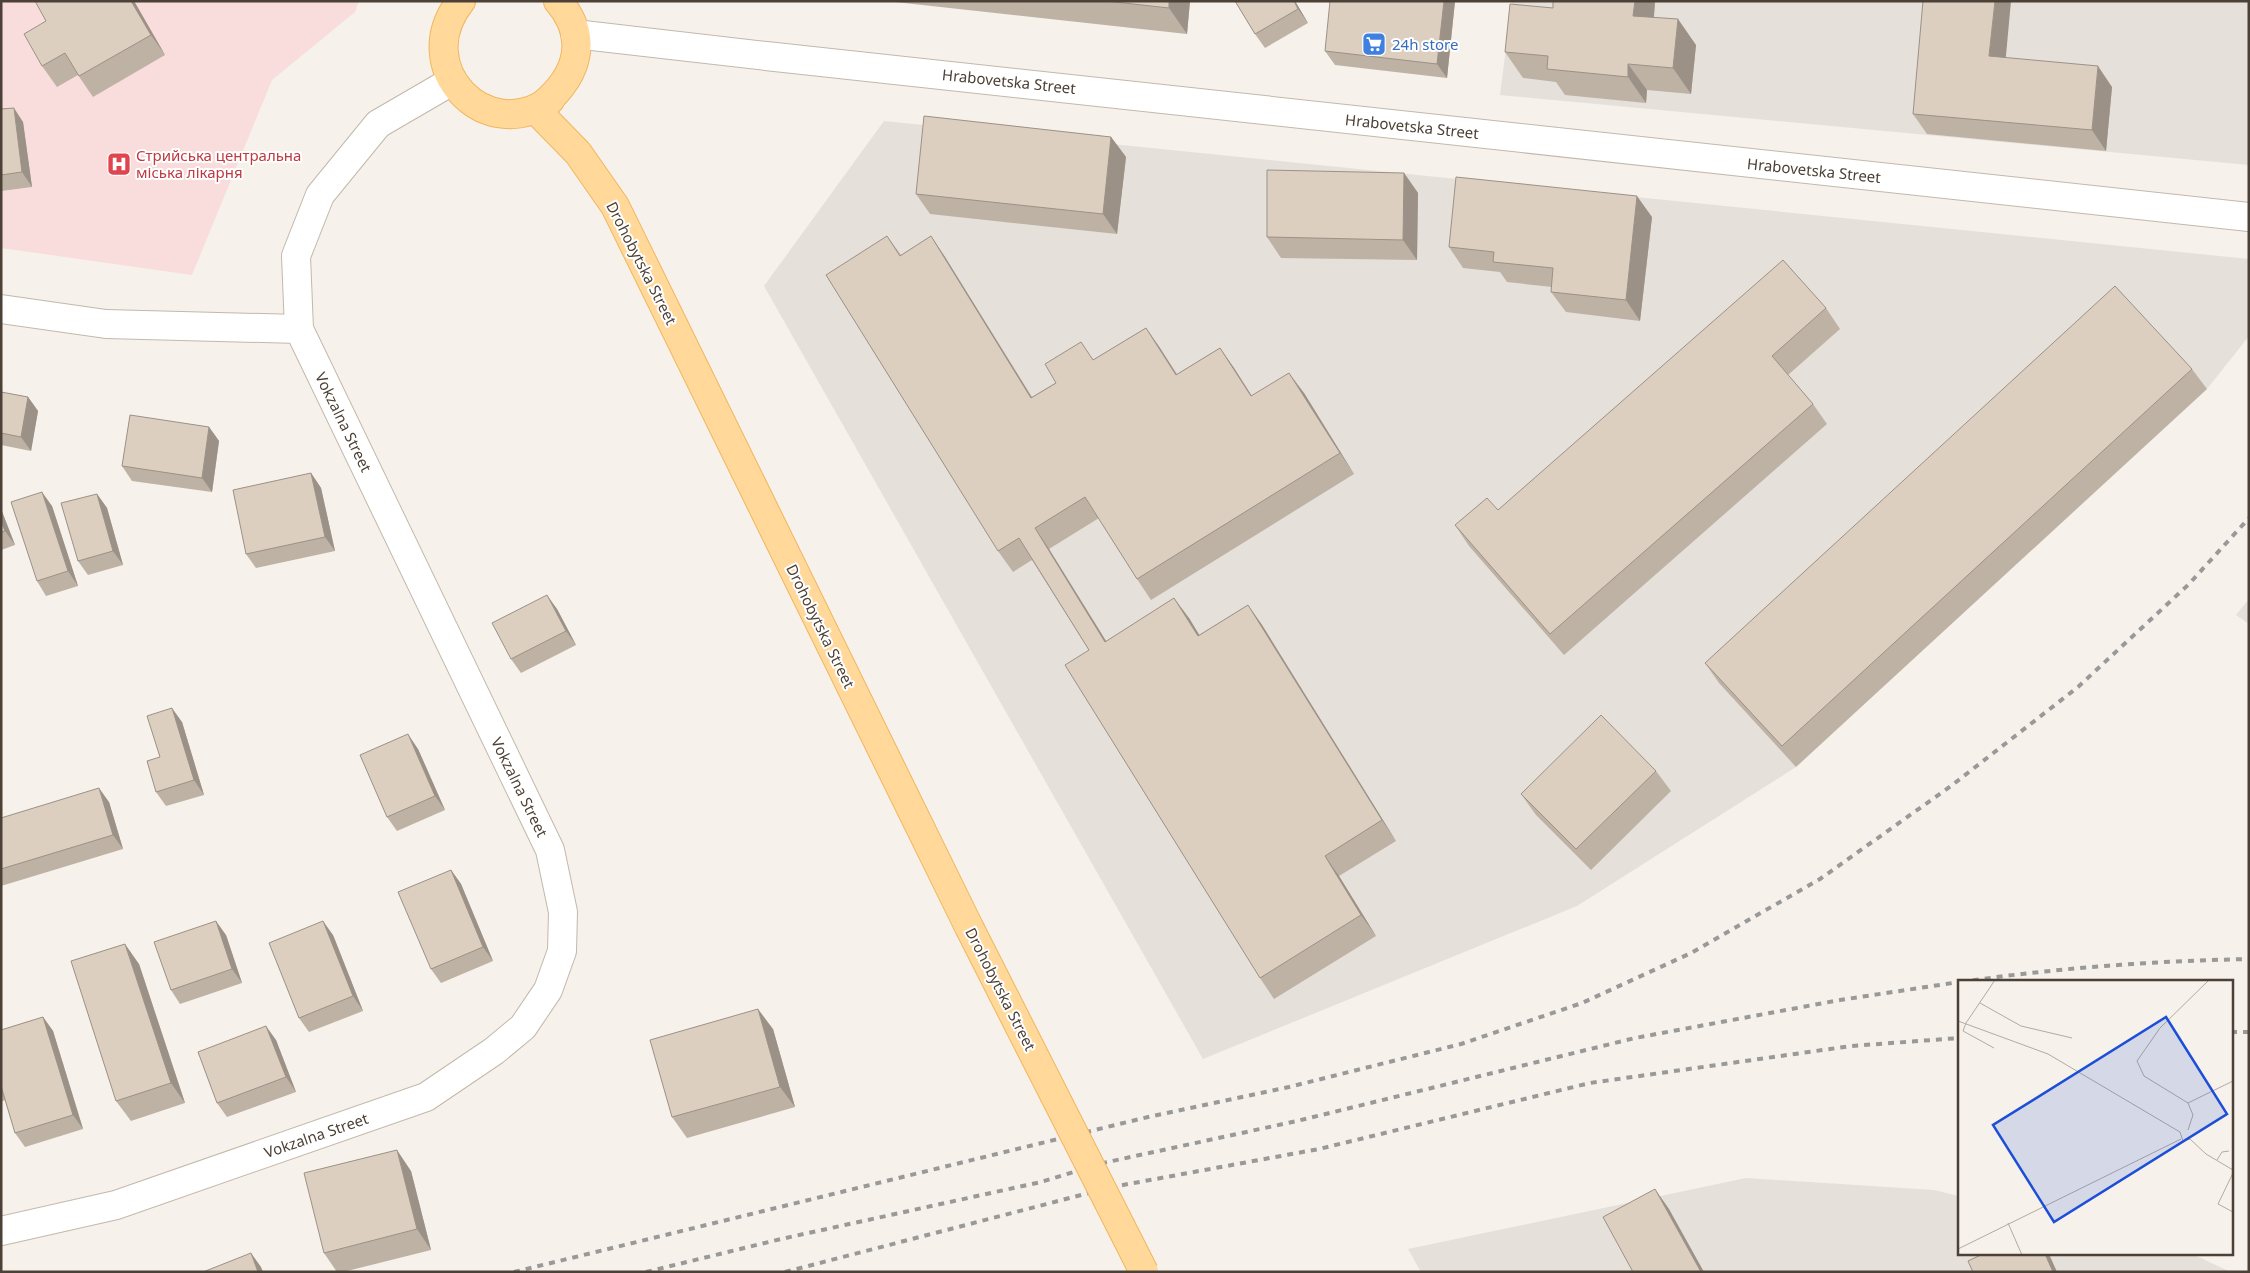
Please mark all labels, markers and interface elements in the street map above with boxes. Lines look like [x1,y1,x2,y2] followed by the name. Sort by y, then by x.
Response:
[1361,31,1387,57] supermarket icon: 24h store
[1392,34,1458,54] place label: 24h store
[941,64,1077,98] street label: Hrabovetska Street
[1344,109,1480,143] street label: Hrabovetska Street
[136,145,301,182] place label: Стрийська центральна міська лікарня
[106,151,132,177] hospital icon: Стрийська центральна міська лікарня
[1746,153,1882,187] street label: Hrabovetska Street
[602,198,682,328] street label: Drohobytska Street
[311,369,377,476] street label: Vokzalna Street
[782,561,860,692] street label: Drohobytska Street
[487,734,553,841] street label: Vokzalna Street
[961,924,1041,1054] street label: Drohobytska Street
[1958,980,2232,1256] inset map
[261,1108,371,1162] street label: Vokzalna Street

